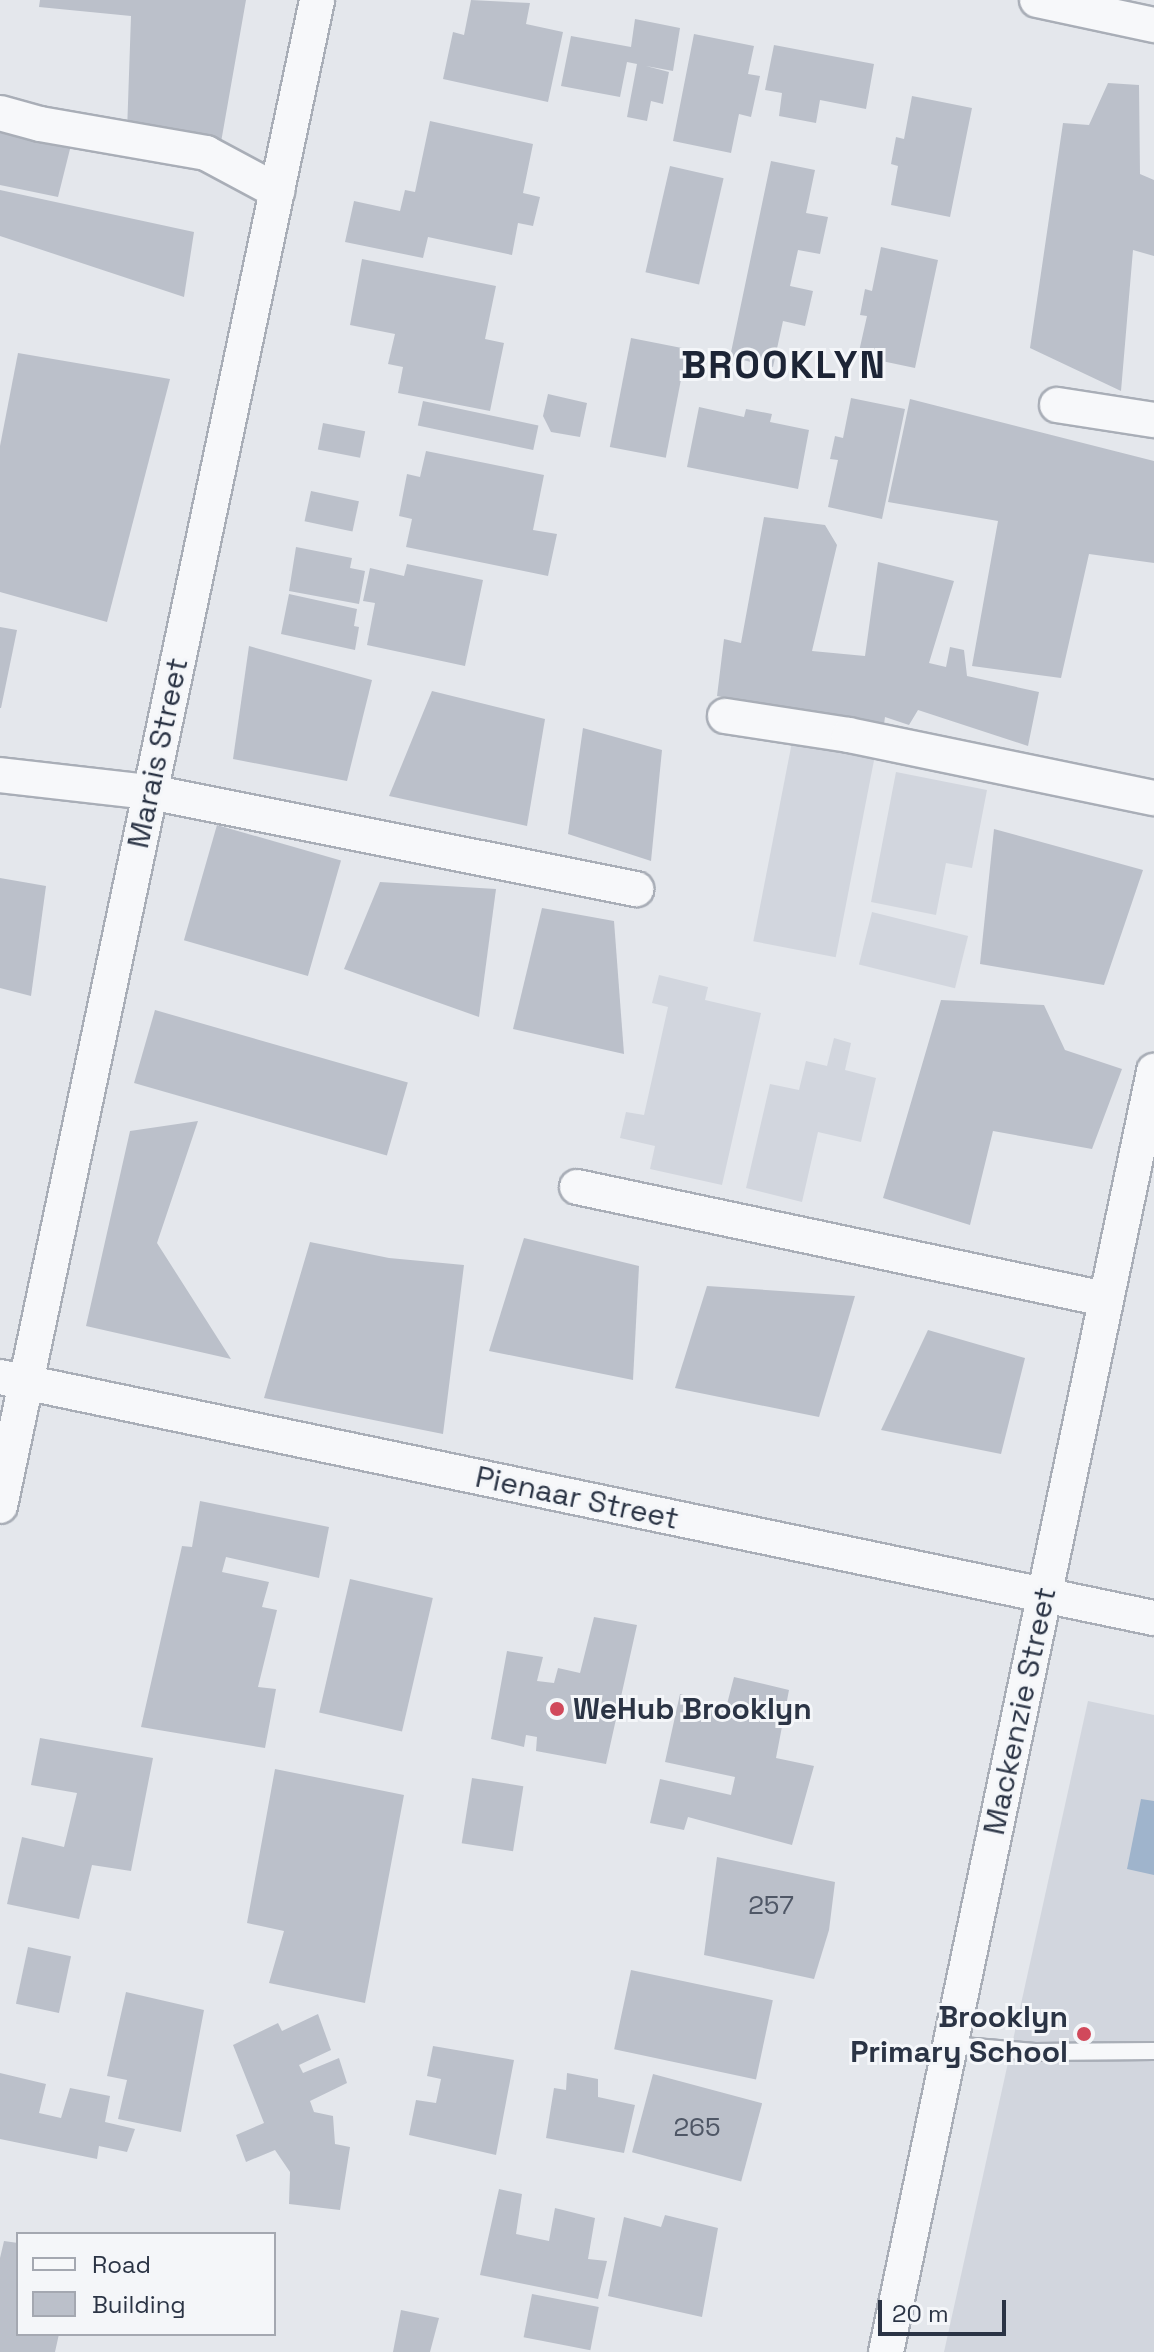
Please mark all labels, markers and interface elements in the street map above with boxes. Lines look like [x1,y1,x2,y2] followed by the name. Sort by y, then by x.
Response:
[681,343,887,389] district label: BROOKLYN
[120,654,196,852] street label: Marais Street
[472,1459,682,1537] street label: Pienaar Street
[976,1584,1064,1838] street label: Mackenzie Street
[573,1691,812,1727] place label: WeHub Brooklyn
[548,1700,566,1718] marker: WeHub Brooklyn
[748,1890,794,1922] house number: 257
[850,1999,1068,2070] place label: Brooklyn Primary School
[1075,2025,1093,2043] marker: Brooklyn Primary School
[673,2112,721,2144] house number: 265
[16,2232,276,2336] legend
[92,2249,151,2280] text: Road
[882,2284,1010,2334] scale bar
[92,2289,186,2320] text: Building
[892,2298,949,2329] text: 20 m

